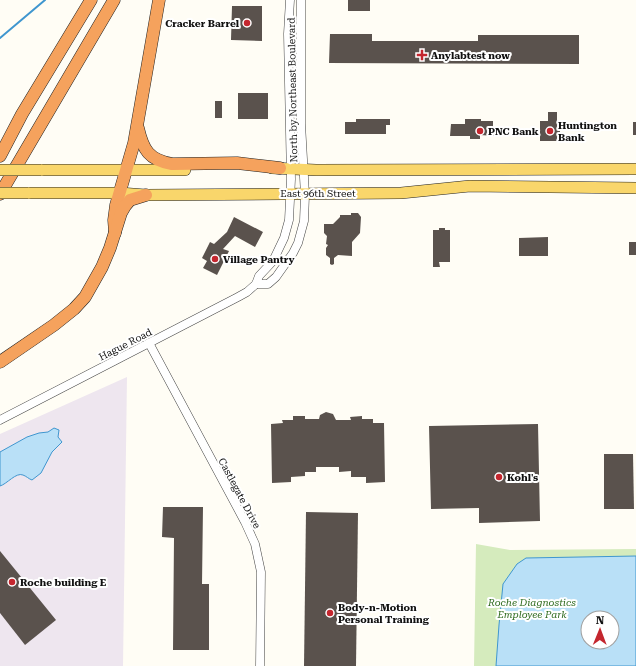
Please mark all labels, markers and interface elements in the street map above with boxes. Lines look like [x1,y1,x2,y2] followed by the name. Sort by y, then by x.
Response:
[286,17,299,163] street label: North by Northeast Boulevard
[165,18,240,29] place label: Cracker Barrel
[242,18,252,28] marker: Cracker Barrel
[416,49,428,61] marker: Anylabtest now
[431,50,510,61] place label: Anylabtest now
[558,120,617,143] place label: Huntington Bank
[475,126,485,136] marker: PNC Bank
[488,126,539,137] place label: PNC Bank
[545,126,555,136] marker: Huntington Bank
[280,188,356,199] street label: East 96th Street
[210,254,220,264] marker: Village Pantry
[223,254,294,265] place label: Village Pantry
[97,326,154,363] street label: Hague Road
[216,456,263,531] street label: Castlegate Drive
[494,472,504,482] marker: Kohl's
[507,472,538,483] place label: Kohl's
[7,577,17,587] marker: Roche building E
[20,577,107,588] place label: Roche building E
[487,597,576,620] park label: Roche Diagnostics Employee Park
[338,602,430,625] place label: Body-n-Motion Personal Training
[325,608,335,618] marker: Body-n-Motion Personal Training
[580,610,620,650] north arrow
[596,614,605,627] text: N

